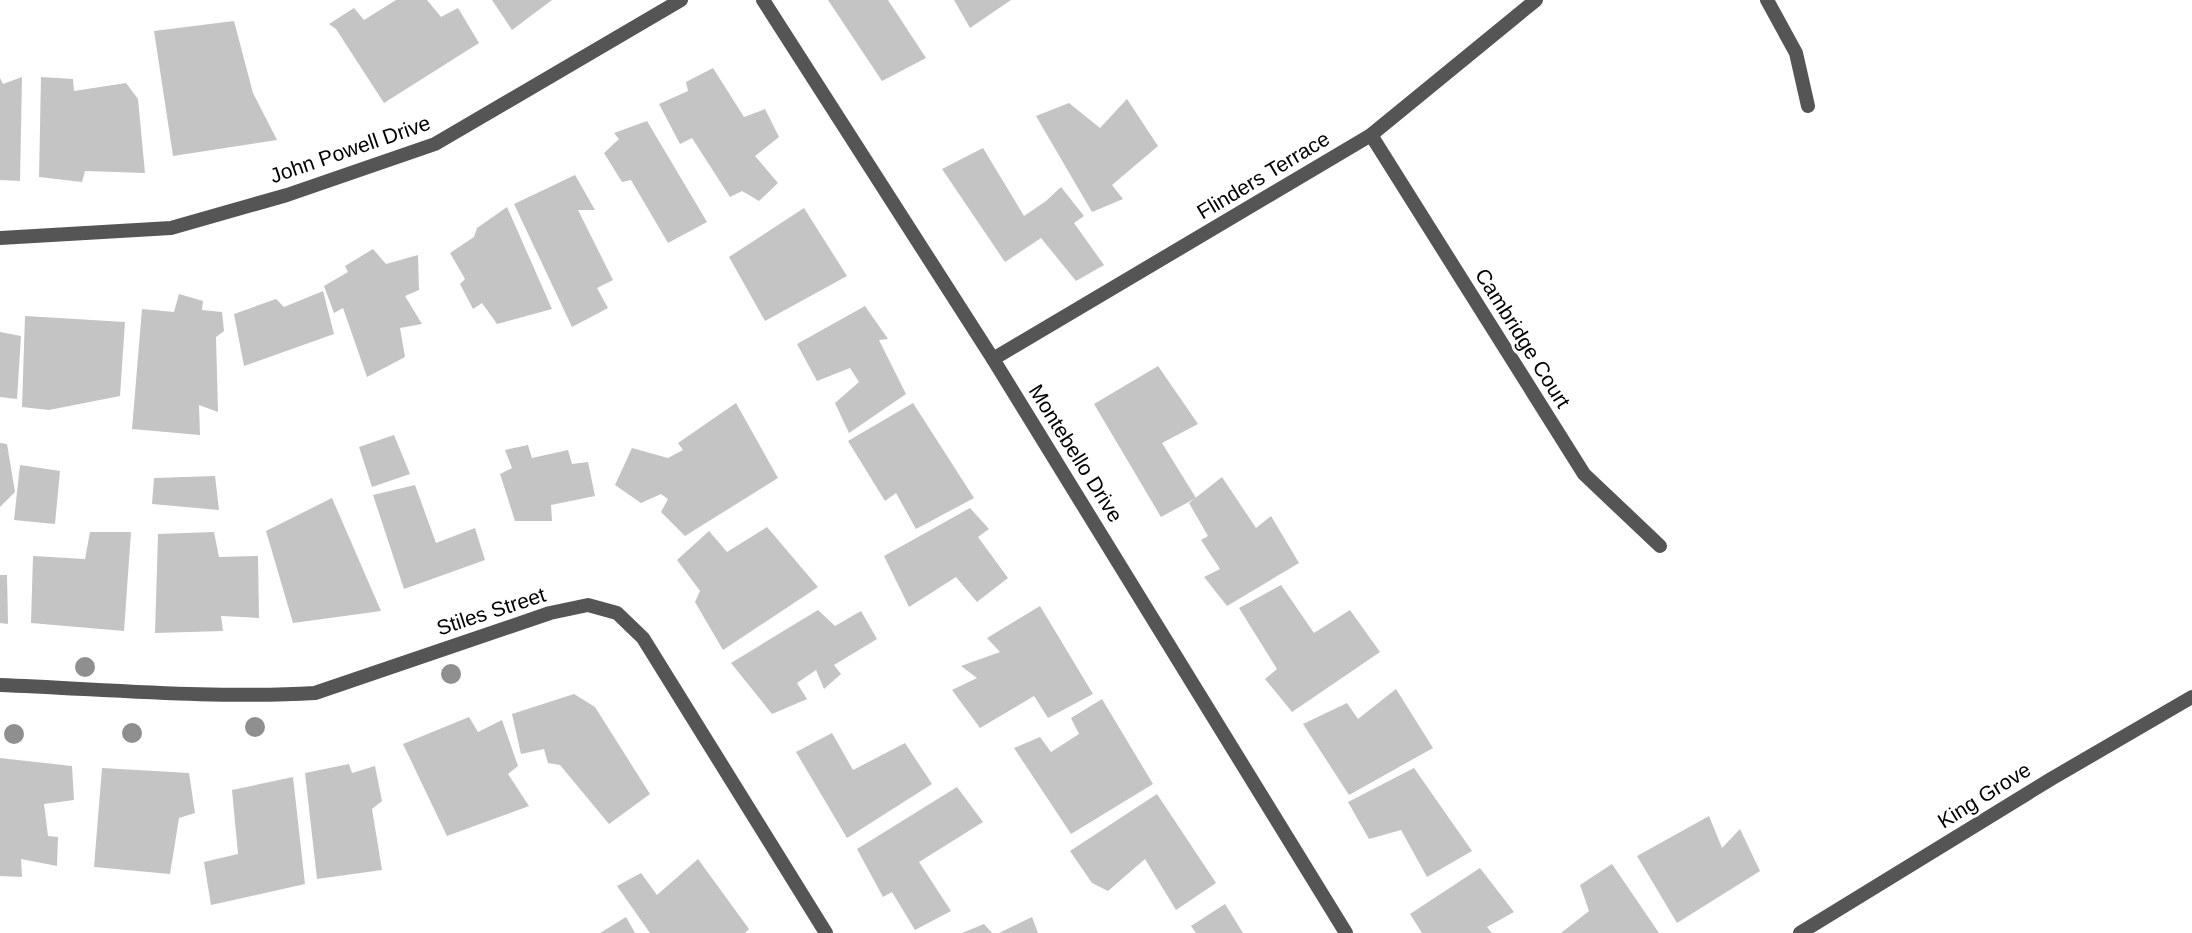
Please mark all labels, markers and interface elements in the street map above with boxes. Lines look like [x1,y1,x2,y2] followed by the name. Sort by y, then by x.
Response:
[267,111,433,187] street label: John Powell Drive
[1193,126,1333,224] street label: Flinders Terrace
[1471,264,1575,412] street label: Cambridge Court
[1024,380,1128,526] street label: Montebello Drive
[434,583,549,639] street label: Stiles Street
[1933,757,2035,833] street label: King Grove

